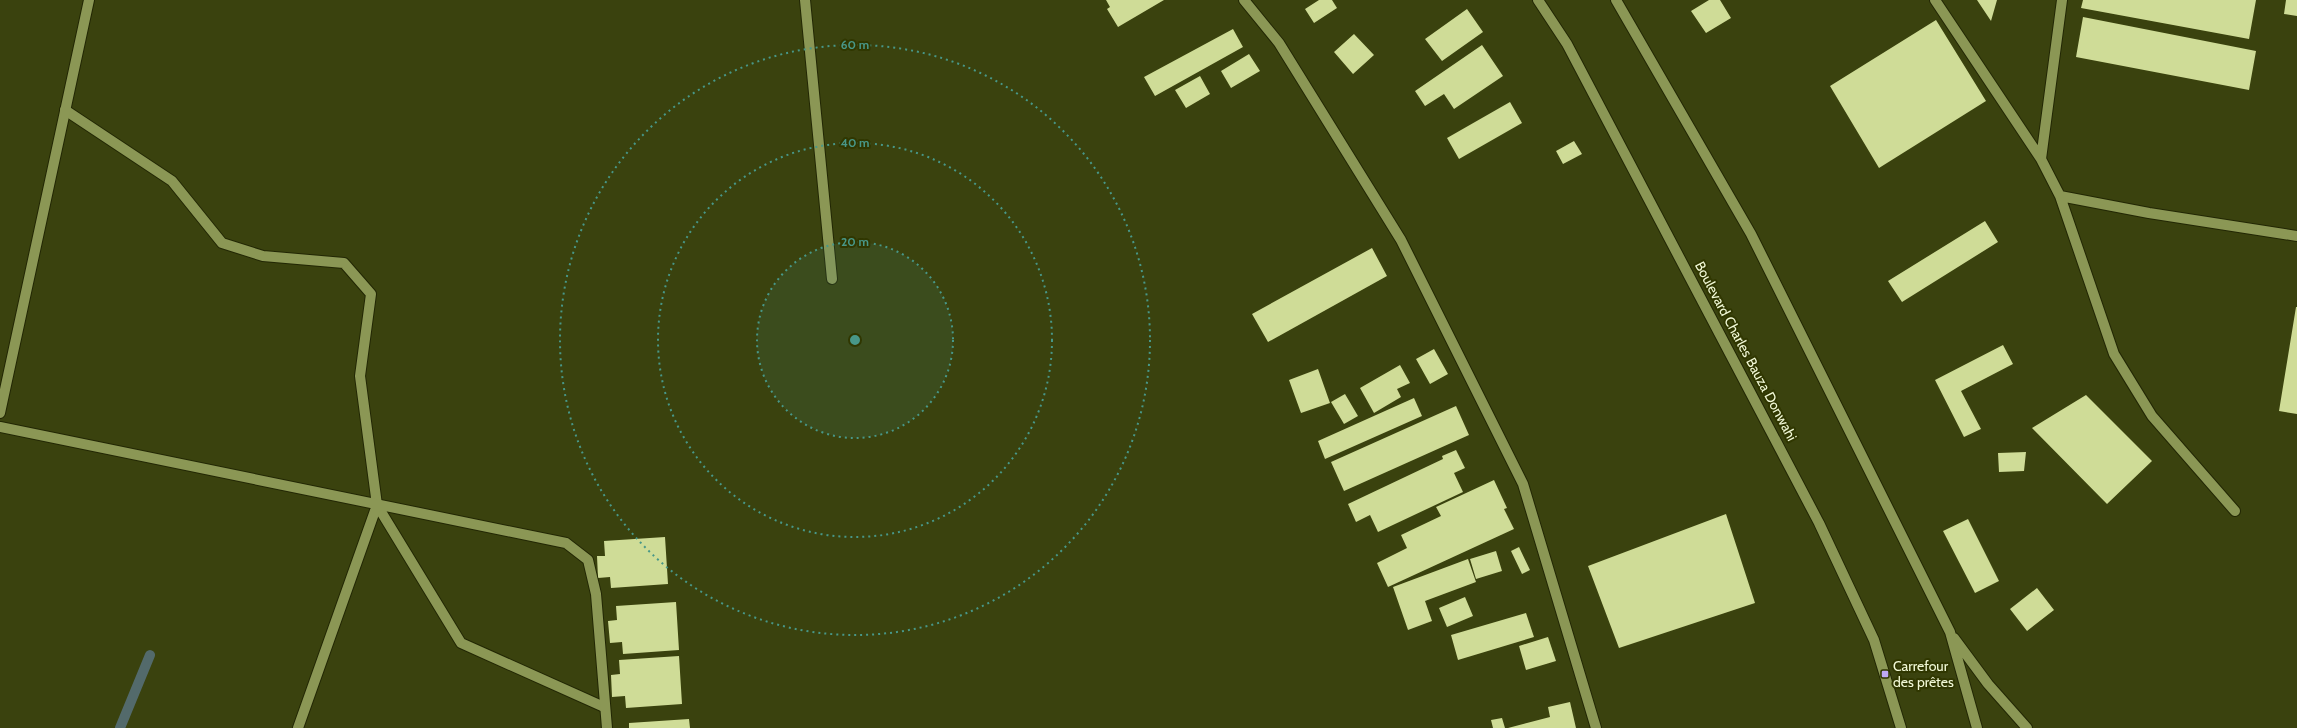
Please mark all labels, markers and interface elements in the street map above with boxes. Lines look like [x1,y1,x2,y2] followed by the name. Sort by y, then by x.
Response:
[841,37,869,52] text: 60 m
[840,135,870,150] text: 40 m
[841,234,869,249] text: 20 m
[1691,258,1801,444] street label: Boulevard Charles Bauza Donwahi
[848,333,862,347] centre of rings
[1893,657,1954,691] place label: Carrefour des prêtes
[1880,669,1890,679] marker: Carrefour des prêtes

